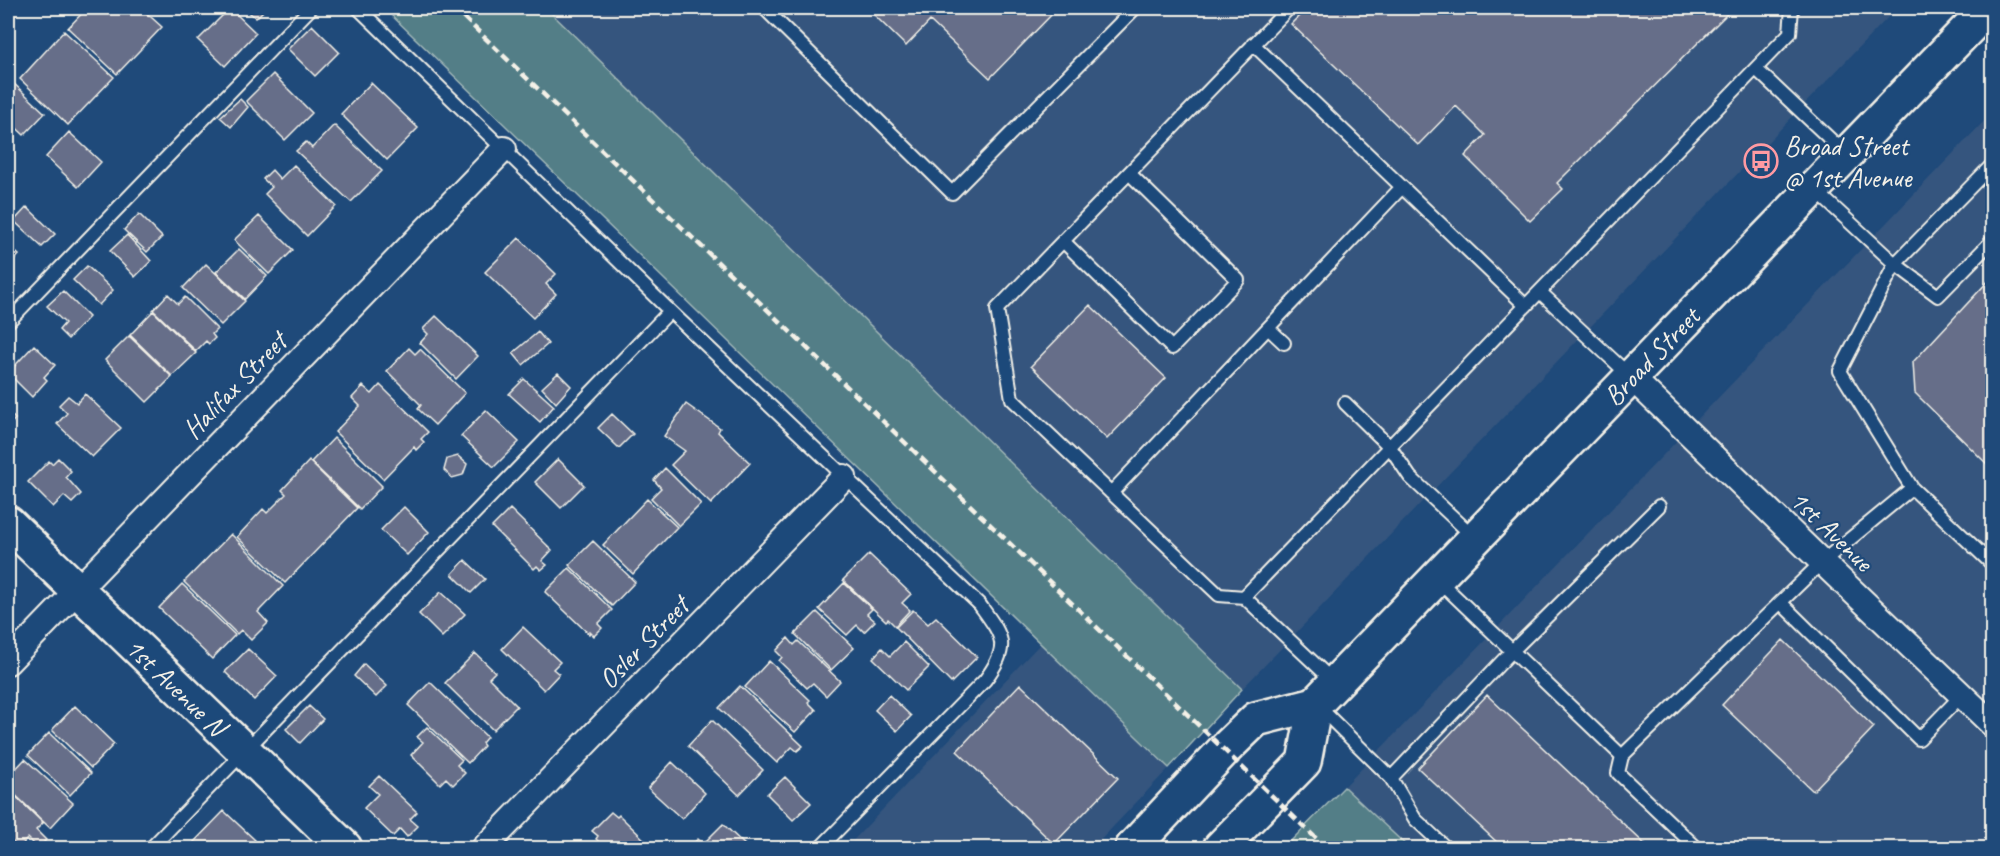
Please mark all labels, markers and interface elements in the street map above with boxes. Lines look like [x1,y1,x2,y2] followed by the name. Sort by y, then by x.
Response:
[1784,128,1913,195] place label: Broad Street @ 1st Avenue
[1743,143,1779,179] bus stop icon: Broad Street @ 1st Avenue
[1596,298,1709,413] street label: Broad Street
[175,322,296,446] street label: Halifax Street
[1783,482,1882,580] street label: 1st Avenue
[591,586,699,696] street label: Osler Street
[118,630,236,746] street label: 1st Avenue N

